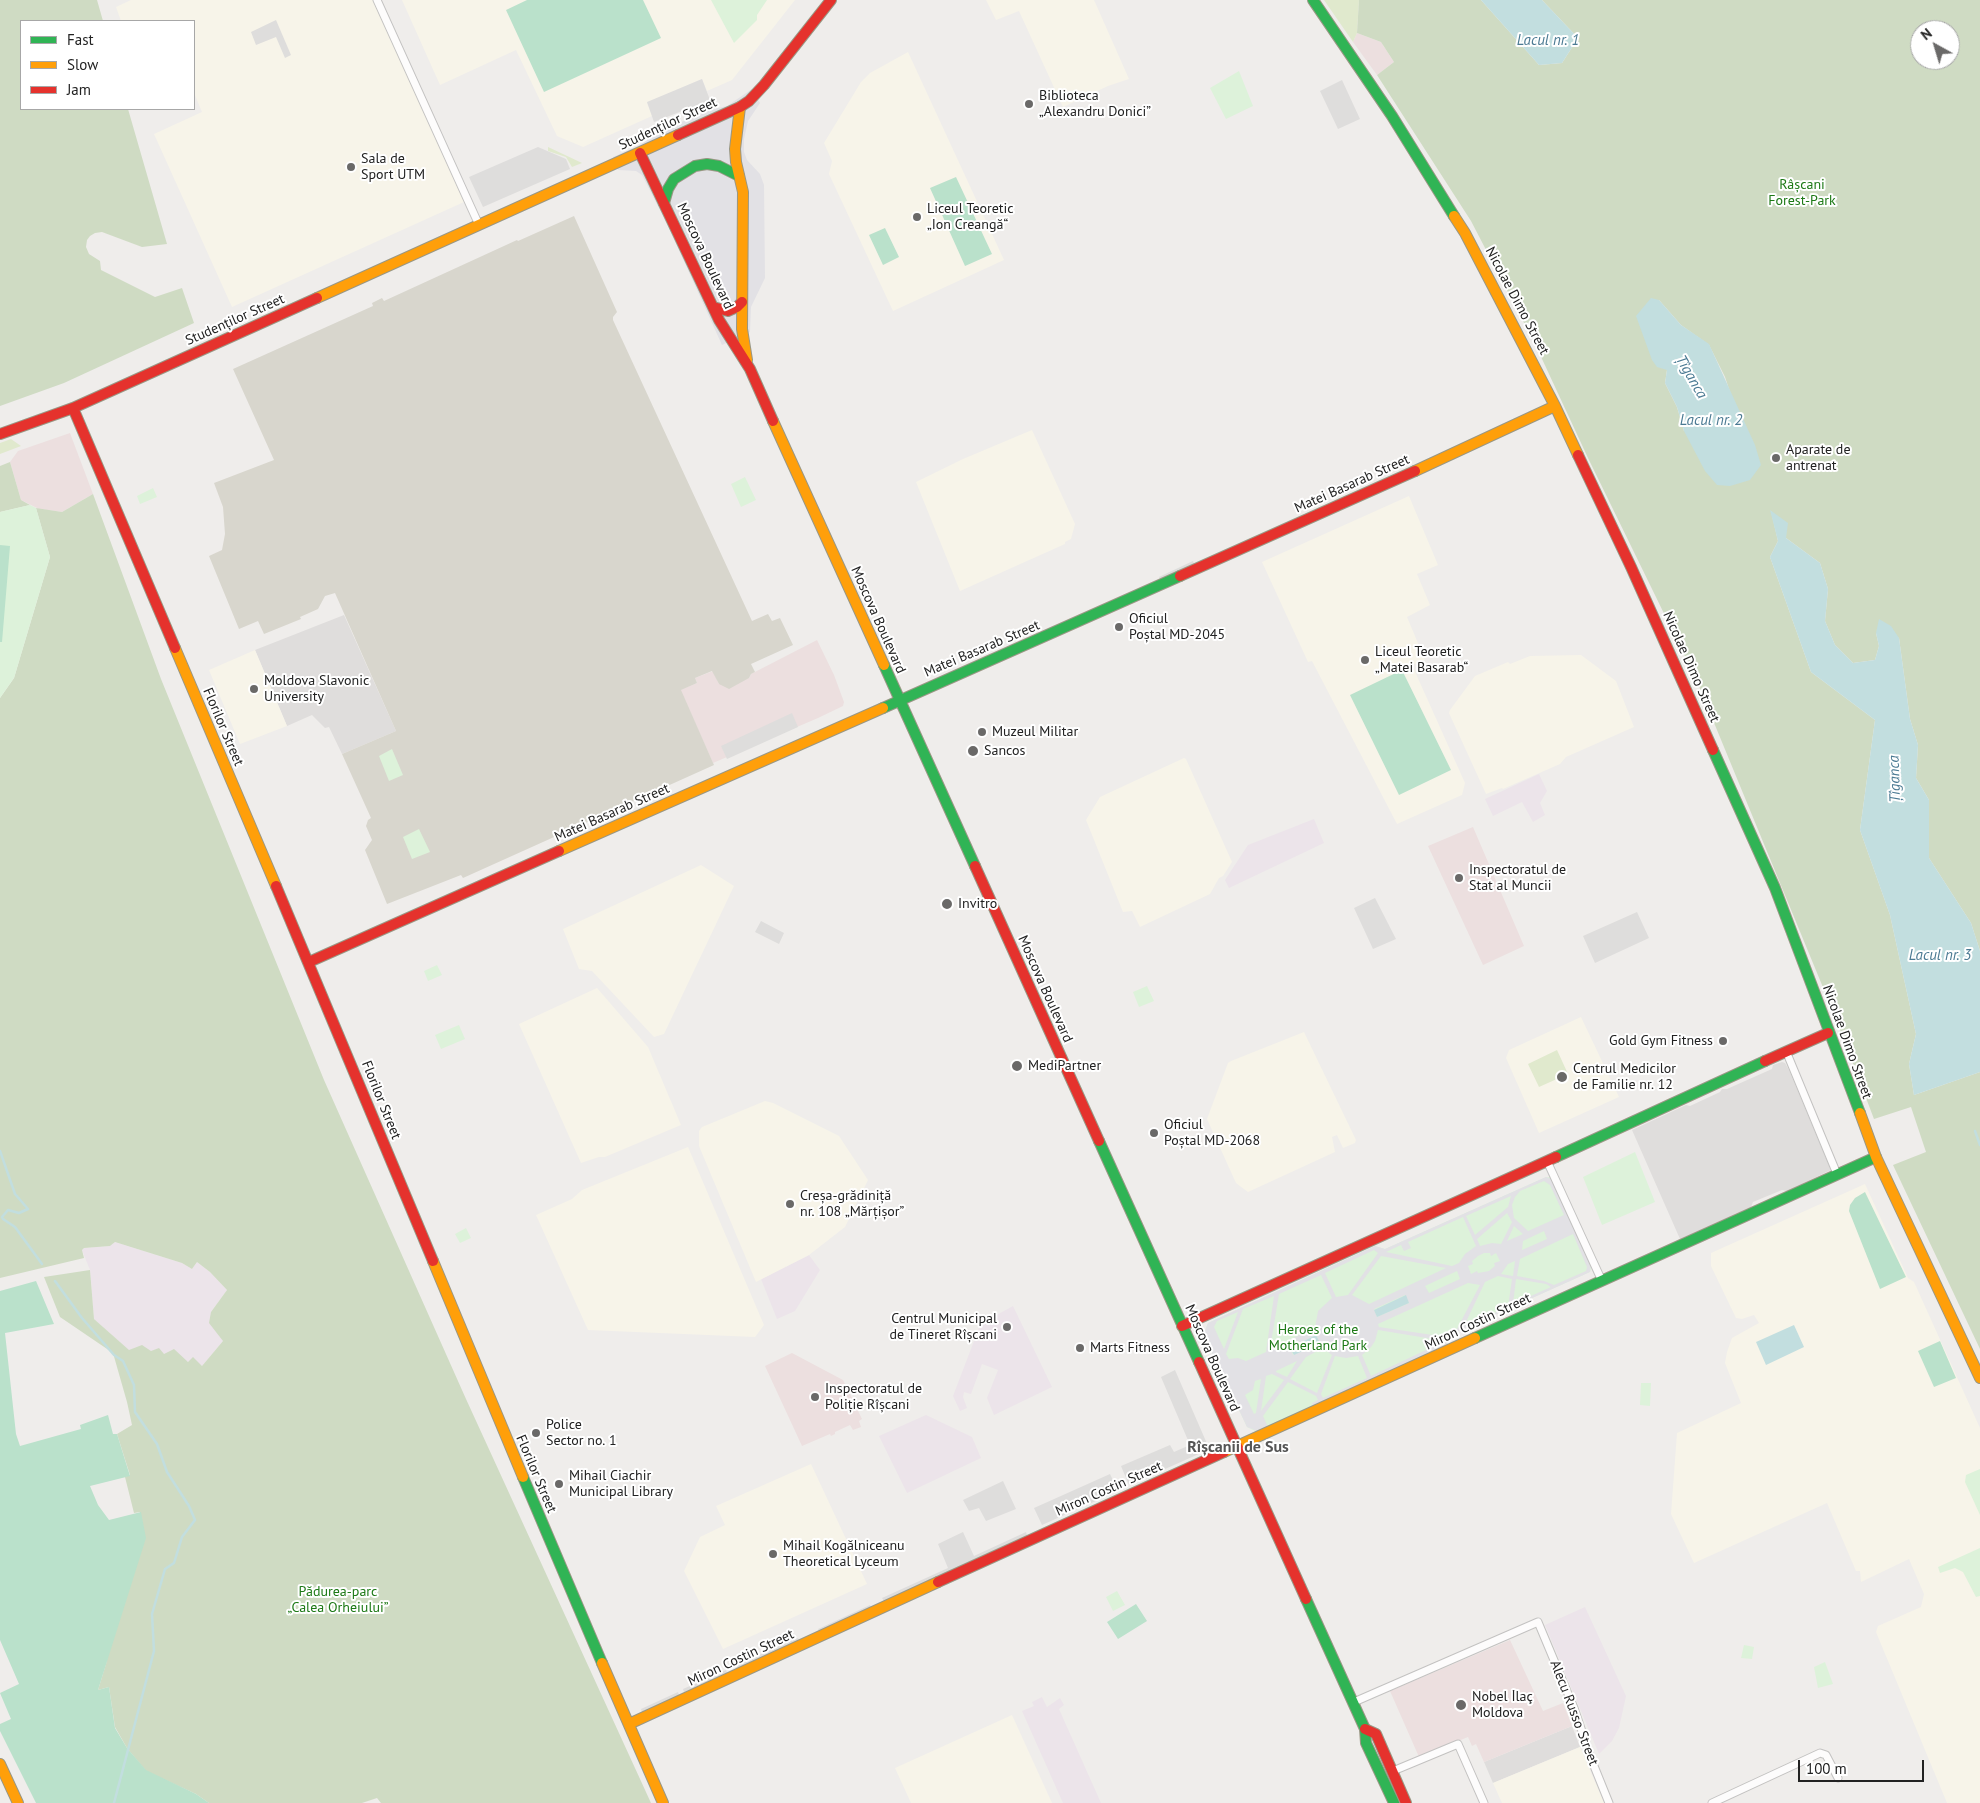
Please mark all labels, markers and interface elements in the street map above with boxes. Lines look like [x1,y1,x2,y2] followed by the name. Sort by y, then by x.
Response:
[20,20,195,110] legend
[1910,20,1960,70] north arrow
[1917,24,1935,44] text: N
[67,30,94,49] text: Fast
[1517,32,1579,50] water label: Lacul nr. 1
[67,55,98,74] text: Slow
[67,80,91,99] text: Jam
[1039,88,1151,120] place label: Biblioteca „Alexandru Donici”
[616,94,720,154] street label: Studenților Street
[1023,98,1035,110] marker: Biblioteca „Alexandru Donici”
[361,151,425,184] place label: Sala de Sport UTM
[345,161,357,173] marker: Sala de Sport UTM
[1768,177,1836,210] park label: Râșcani Forest-Park
[673,200,737,312] street label: Moscova Boulevard
[927,201,1014,233] place label: Liceul Teoretic „Ion Creangă“
[911,211,923,223] marker: Liceul Teoretic „Ion Creangă“
[1481,244,1553,358] street label: Nicolae Dimo Street
[183,291,287,349] street label: Studenților Street
[1671,352,1711,402] water label: Țîganca
[1680,412,1742,430] water label: Lacul nr. 2
[1786,442,1850,474] place label: Aparate de antrenat
[1292,451,1412,517] street label: Matei Basarab Street
[1770,452,1782,464] marker: Aparate de antrenat
[847,564,909,676] street label: Moscova Boulevard
[1659,609,1723,725] street label: Nicolae Dimo Street
[1129,611,1225,644] place label: Oficiul Poștal MD-2045
[922,617,1042,681] street label: Matei Basarab Street
[1113,621,1125,633] marker: Oficiul Poștal MD-2045
[1375,644,1468,676] place label: Liceul Teoretic „Matei Basarab“
[1359,654,1371,666] marker: Liceul Teoretic „Matei Basarab“
[264,673,369,706] place label: Moldova Slavonic University
[248,683,260,695] marker: Moldova Slavonic University
[199,685,247,769] street label: Florilor Street
[992,724,1078,740] place label: Muzeul Militar
[976,726,988,738] marker: Muzeul Militar
[984,743,1025,759] place label: Sancos
[966,744,980,758] marker: Sancos
[1885,755,1905,803] water label: Țîganca
[552,780,672,846] street label: Matei Basarab Street
[1469,862,1566,894] place label: Inspectoratul de Stat al Muncii
[1453,872,1465,884] marker: Inspectoratul de Stat al Muncii
[958,896,997,912] place label: Invitro
[940,897,954,911] marker: Invitro
[1014,933,1076,1045] street label: Moscova Boulevard
[1909,947,1971,965] water label: Lacul nr. 3
[1819,983,1875,1101] street label: Nicolae Dimo Street
[1609,1033,1713,1049] place label: Gold Gym Fitness
[1717,1035,1729,1047] marker: Gold Gym Fitness
[358,1058,404,1142] street label: Florilor Street
[1028,1058,1101,1074] place label: MediPartner
[1010,1059,1024,1073] marker: MediPartner
[1573,1061,1676,1094] place label: Centrul Medicilor de Familie nr. 12
[1555,1070,1569,1084] marker: Centrul Medicilor de Familie nr. 12
[1164,1117,1260,1150] place label: Oficiul Poștal MD-2068
[1148,1127,1160,1139] marker: Oficiul Poștal MD-2068
[800,1188,904,1220] place label: Creșa-grădiniță nr. 108 „Mărțișor”
[784,1198,796,1210] marker: Creșa-grădiniță nr. 108 „Mărțișor”
[1422,1290,1534,1354] street label: Miron Costin Street
[1181,1302,1243,1414] street label: Moscova Boulevard
[889,1311,997,1344] place label: Centrul Municipal de Tineret Rîșcani
[1001,1321,1013,1333] marker: Centrul Municipal de Tineret Rîșcani
[1269,1322,1367,1354] park label: Heroes of the Motherland Park
[1090,1340,1170,1356] place label: Marts Fitness
[1074,1342,1086,1354] marker: Marts Fitness
[825,1381,922,1414] place label: Inspectoratul de Poliție Rîșcani
[809,1391,821,1403] marker: Inspectoratul de Poliție Rîșcani
[546,1417,617,1450] place label: Police Sector no. 1
[530,1427,542,1439] marker: Police Sector no. 1
[512,1432,560,1516] street label: Florilor Street
[1187,1437,1289,1457] district label: Rîșcanii de Sus
[1053,1458,1165,1520] street label: Miron Costin Street
[569,1468,673,1500] place label: Mihail Ciachir Municipal Library
[553,1478,565,1490] marker: Mihail Ciachir Municipal Library
[783,1538,905,1570] place label: Mihail Kogălniceanu Theoretical Lyceum
[767,1548,779,1560] marker: Mihail Kogălniceanu Theoretical Lyceum
[287,1584,389,1616] park label: Pădurea-parc „Calea Orheiului”
[685,1626,797,1690] street label: Miron Costin Street
[1546,1658,1602,1768] street label: Alecu Russo Street
[1472,1689,1533,1721] place label: Nobel İlaç Moldova
[1454,1698,1468,1712] marker: Nobel İlaç Moldova
[1800,1750,1926,1782] scale bar
[1806,1759,1847,1778] text: 100 m

